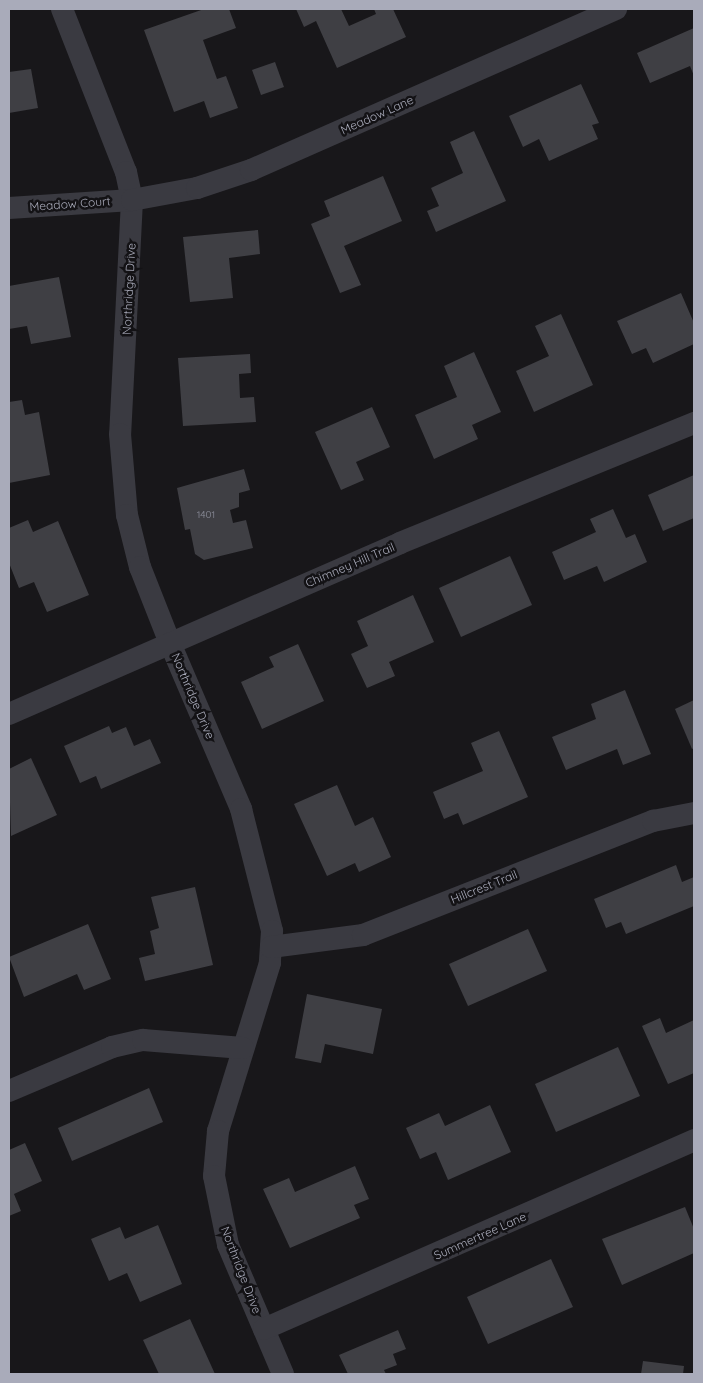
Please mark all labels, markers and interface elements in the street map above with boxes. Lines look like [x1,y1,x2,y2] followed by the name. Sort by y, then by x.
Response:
[338,93,416,137] street label: Meadow Lane
[29,194,111,214] street label: Meadow Court
[119,243,139,335] street label: Northridge Drive
[197,509,215,521] house number: 1401
[303,540,397,590] street label: Chimney Hill Trail
[168,651,218,741] street label: Northridge Drive
[449,867,519,907] street label: Hillcrest Trail
[432,1209,528,1263] street label: Summertree Lane
[218,1224,264,1316] street label: Northridge Drive

